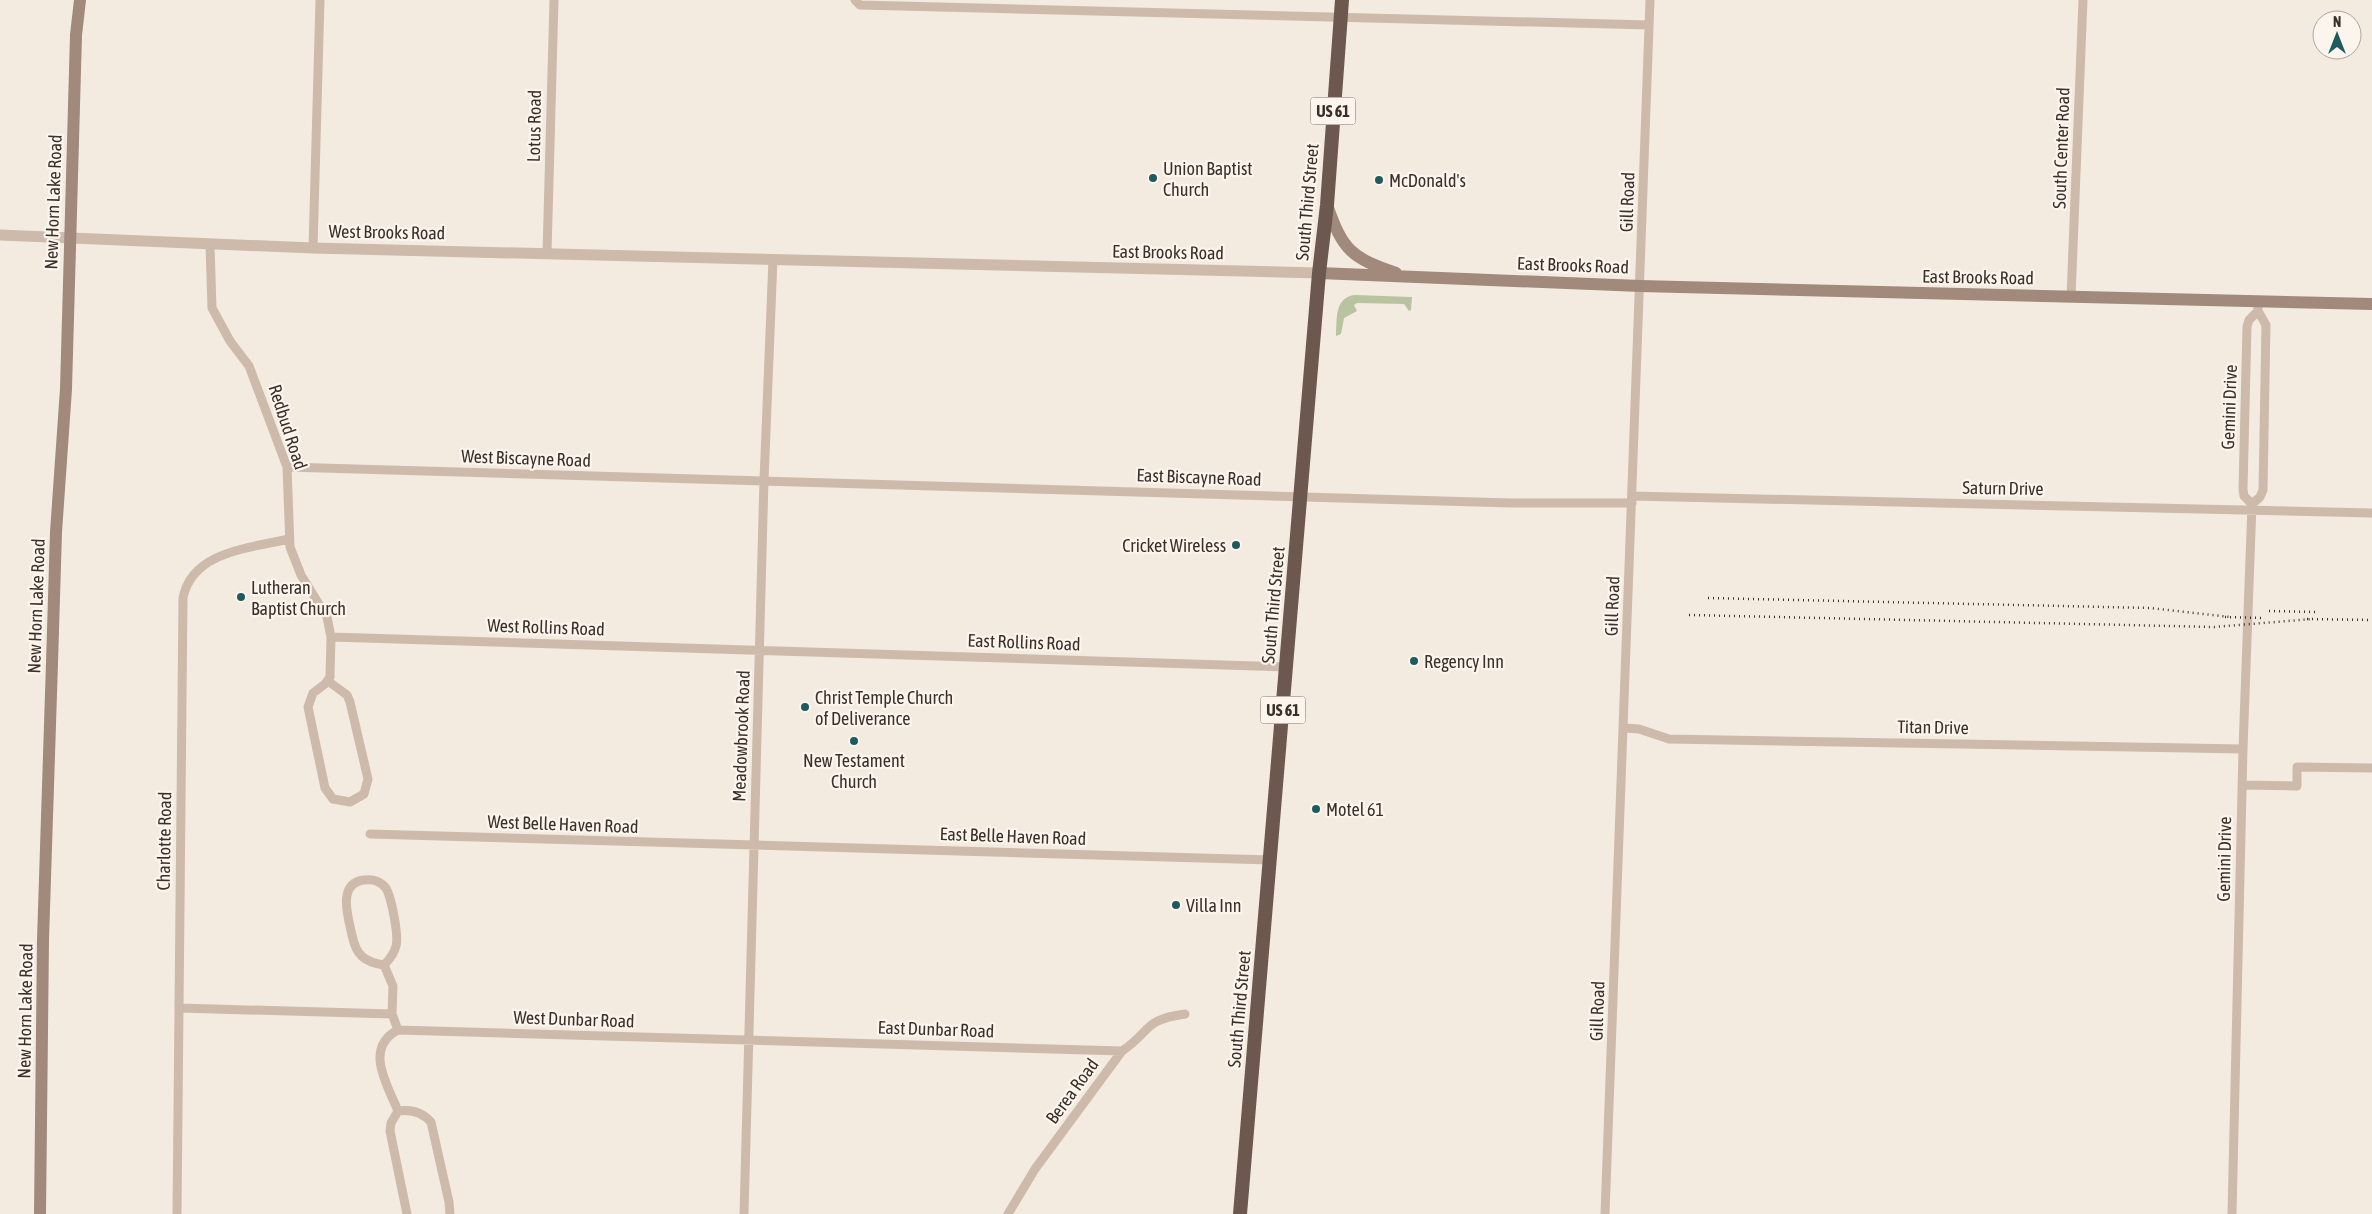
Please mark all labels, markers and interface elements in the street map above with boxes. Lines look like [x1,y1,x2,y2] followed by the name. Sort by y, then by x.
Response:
[2312,10,2362,60] north arrow
[2333,14,2341,30] text: N
[2048,87,2074,209] street label: South Center Road
[523,90,545,162] street label: Lotus Road
[1310,98,1356,124] road number: US 61
[40,134,66,270] street label: New Horn Lake Road
[1291,143,1323,261] street label: South Third Street
[1163,158,1252,200] place label: Union Baptist Church
[1389,170,1466,191] place label: McDonald's
[1147,172,1159,184] marker: Union Baptist Church
[1615,172,1639,232] street label: Gill Road
[1373,174,1385,186] marker: McDonald's
[329,220,445,244] street label: West Brooks Road
[1112,241,1224,263] street label: East Brooks Road
[1517,253,1629,277] street label: East Brooks Road
[1922,266,2034,288] street label: East Brooks Road
[2217,364,2241,450] street label: Gemini Drive
[264,382,312,472] street label: Redbud Road
[461,445,591,471] street label: West Biscayne Road
[1136,464,1262,490] street label: East Biscayne Road
[1962,477,2044,499] street label: Saturn Drive
[1122,535,1226,556] place label: Cricket Wireless
[23,538,49,674] street label: New Horn Lake Road
[1230,539,1242,551] marker: Cricket Wireless
[1257,546,1289,664] street label: South Third Street
[1600,576,1624,636] street label: Gill Road
[251,577,346,619] place label: Lutheran Baptist Church
[235,591,247,603] marker: Lutheran Baptist Church
[487,614,605,640] street label: West Rollins Road
[967,630,1081,654] street label: East Rollins Road
[1424,651,1504,672] place label: Regency Inn
[1408,655,1420,667] marker: Regency Inn
[728,670,754,802] street label: Meadowbrook Road
[815,687,953,729] place label: Christ Temple Church of Deliverance
[1260,696,1306,724] road number: US 61
[799,701,811,713] marker: Christ Temple Church of Deliverance
[1897,716,1969,738] street label: Titan Drive
[848,735,860,747] marker: New Testament Church
[803,750,905,792] place label: New Testament Church
[153,791,175,891] street label: Charlotte Road
[1326,799,1384,820] place label: Motel 61
[1310,803,1322,815] marker: Motel 61
[487,811,639,837] street label: West Belle Haven Road
[2213,816,2235,902] street label: Gemini Drive
[939,823,1087,849] street label: East Belle Haven Road
[1186,895,1241,916] place label: Villa Inn
[1170,899,1182,911] marker: Villa Inn
[13,943,37,1079] street label: New Horn Lake Road
[1223,950,1255,1068] street label: South Third Street
[1585,981,1609,1041] street label: Gill Road
[513,1006,635,1032] street label: West Dunbar Road
[877,1016,995,1042] street label: East Dunbar Road
[1041,1054,1103,1128] street label: Berea Road

